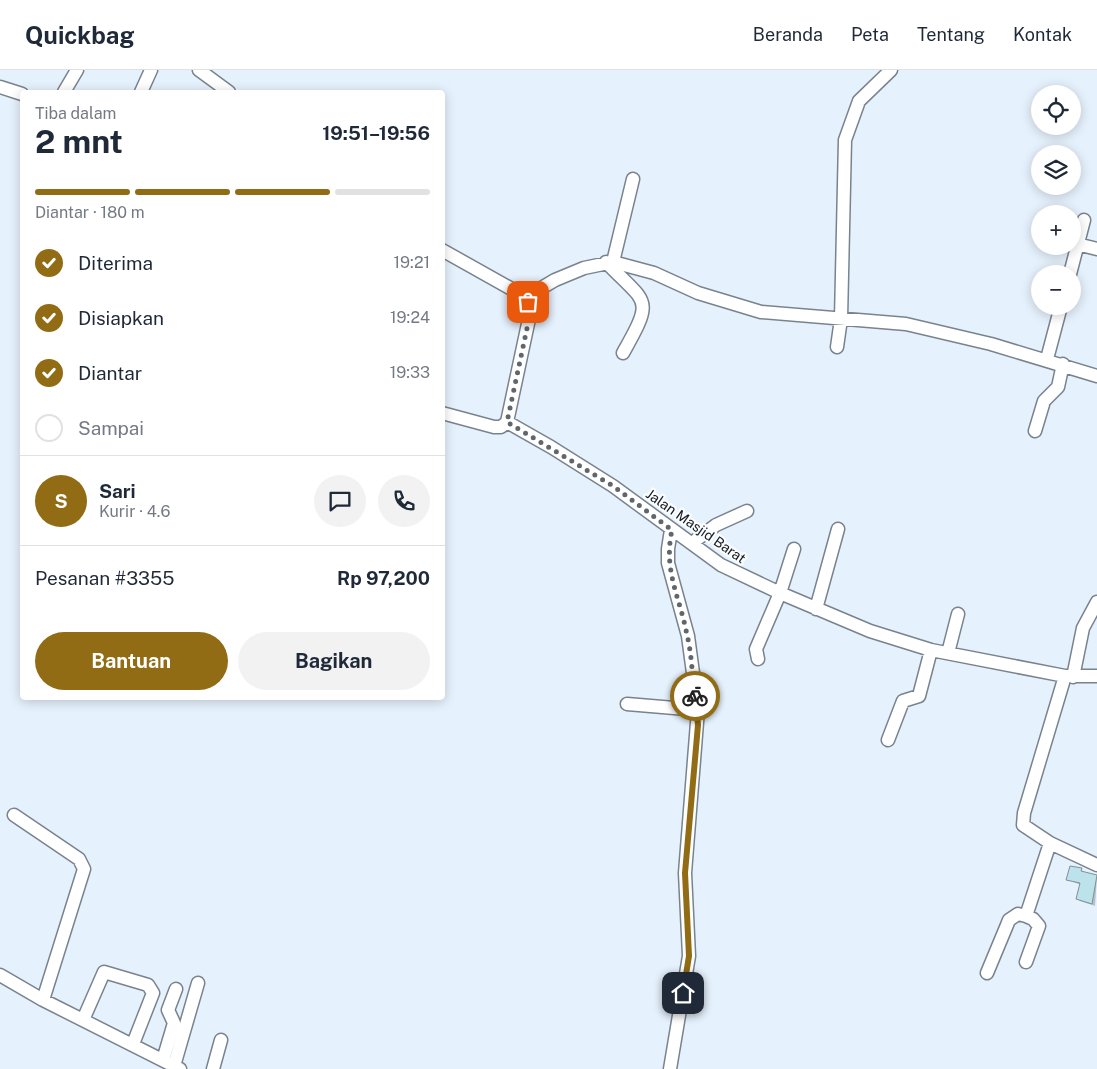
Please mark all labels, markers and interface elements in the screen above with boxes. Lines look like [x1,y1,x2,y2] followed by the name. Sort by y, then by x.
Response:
[25,21,135,49] text: Quickbag
[753,24,823,45] text: Beranda
[851,24,889,45] text: Peta
[917,24,985,45] text: Tentang
[1013,24,1072,45] text: Kontak
[1031,85,1081,315] map controls
[1031,85,1081,135] button: locate
[35,104,116,123] text: Tiba dalam
[322,122,430,144] text: 19:51–19:56
[35,123,123,160] text: 2 mnt
[1031,145,1081,195] button: layers
[35,203,145,222] text: Diantar · 180 m
[1031,205,1081,255] button: +
[35,249,63,277] icon: check
[78,252,153,274] text: Diterima
[394,253,430,272] text: 19:21
[1031,265,1081,315] button: −
[507,281,549,323] pin
[514,288,542,316] icon: bag
[35,304,63,332] icon: check
[78,307,164,329] text: Disiapkan
[390,308,430,327] text: 19:24
[35,359,63,387] icon: check
[78,362,142,384] text: Diantar
[390,363,430,382] text: 19:33
[78,417,144,439] text: Sampai
[314,475,366,527] button: chat
[378,475,430,527] button: phone
[99,480,136,502] text: Sari
[643,486,749,566] street label: Jalan Masjid Barat
[54,490,68,512] text: S
[99,502,170,521] text: Kurir · 4.6
[35,567,174,589] text: Pesanan #3355
[337,567,430,589] text: Rp 97,200
[35,632,228,690] button: Bantuan
[238,632,430,690] button: Bagikan
[670,671,720,721] courier
[681,682,709,710] icon: bike
[662,972,704,1014] pin
[669,979,697,1007] icon: home

